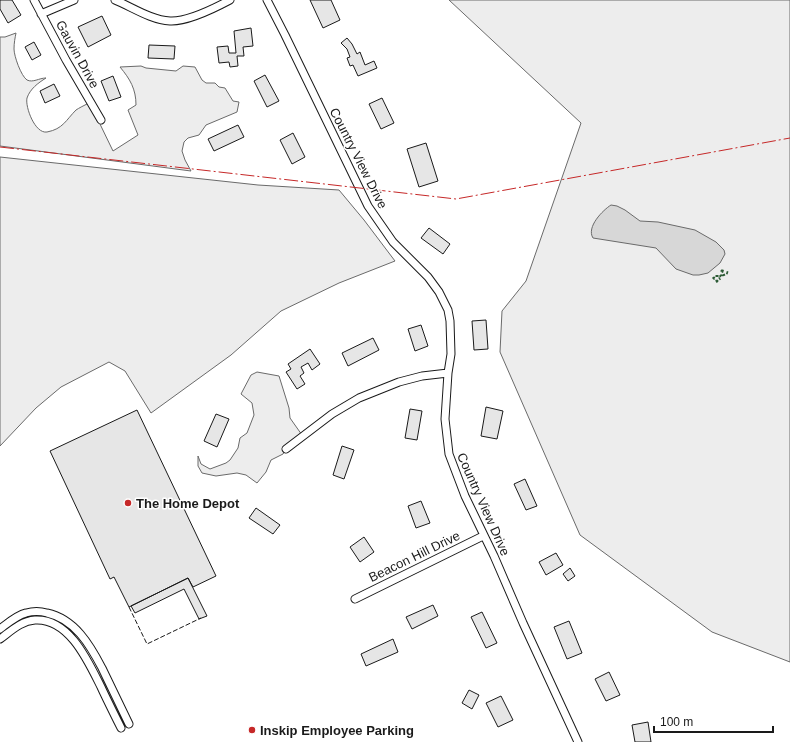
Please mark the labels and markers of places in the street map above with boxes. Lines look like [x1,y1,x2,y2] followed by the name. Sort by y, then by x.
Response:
[136,496,240,511] place label: The Home Depot
[123,498,133,508] marker: The Home Depot
[260,723,414,738] place label: Inskip Employee Parking
[247,725,257,735] marker: Inskip Employee Parking

